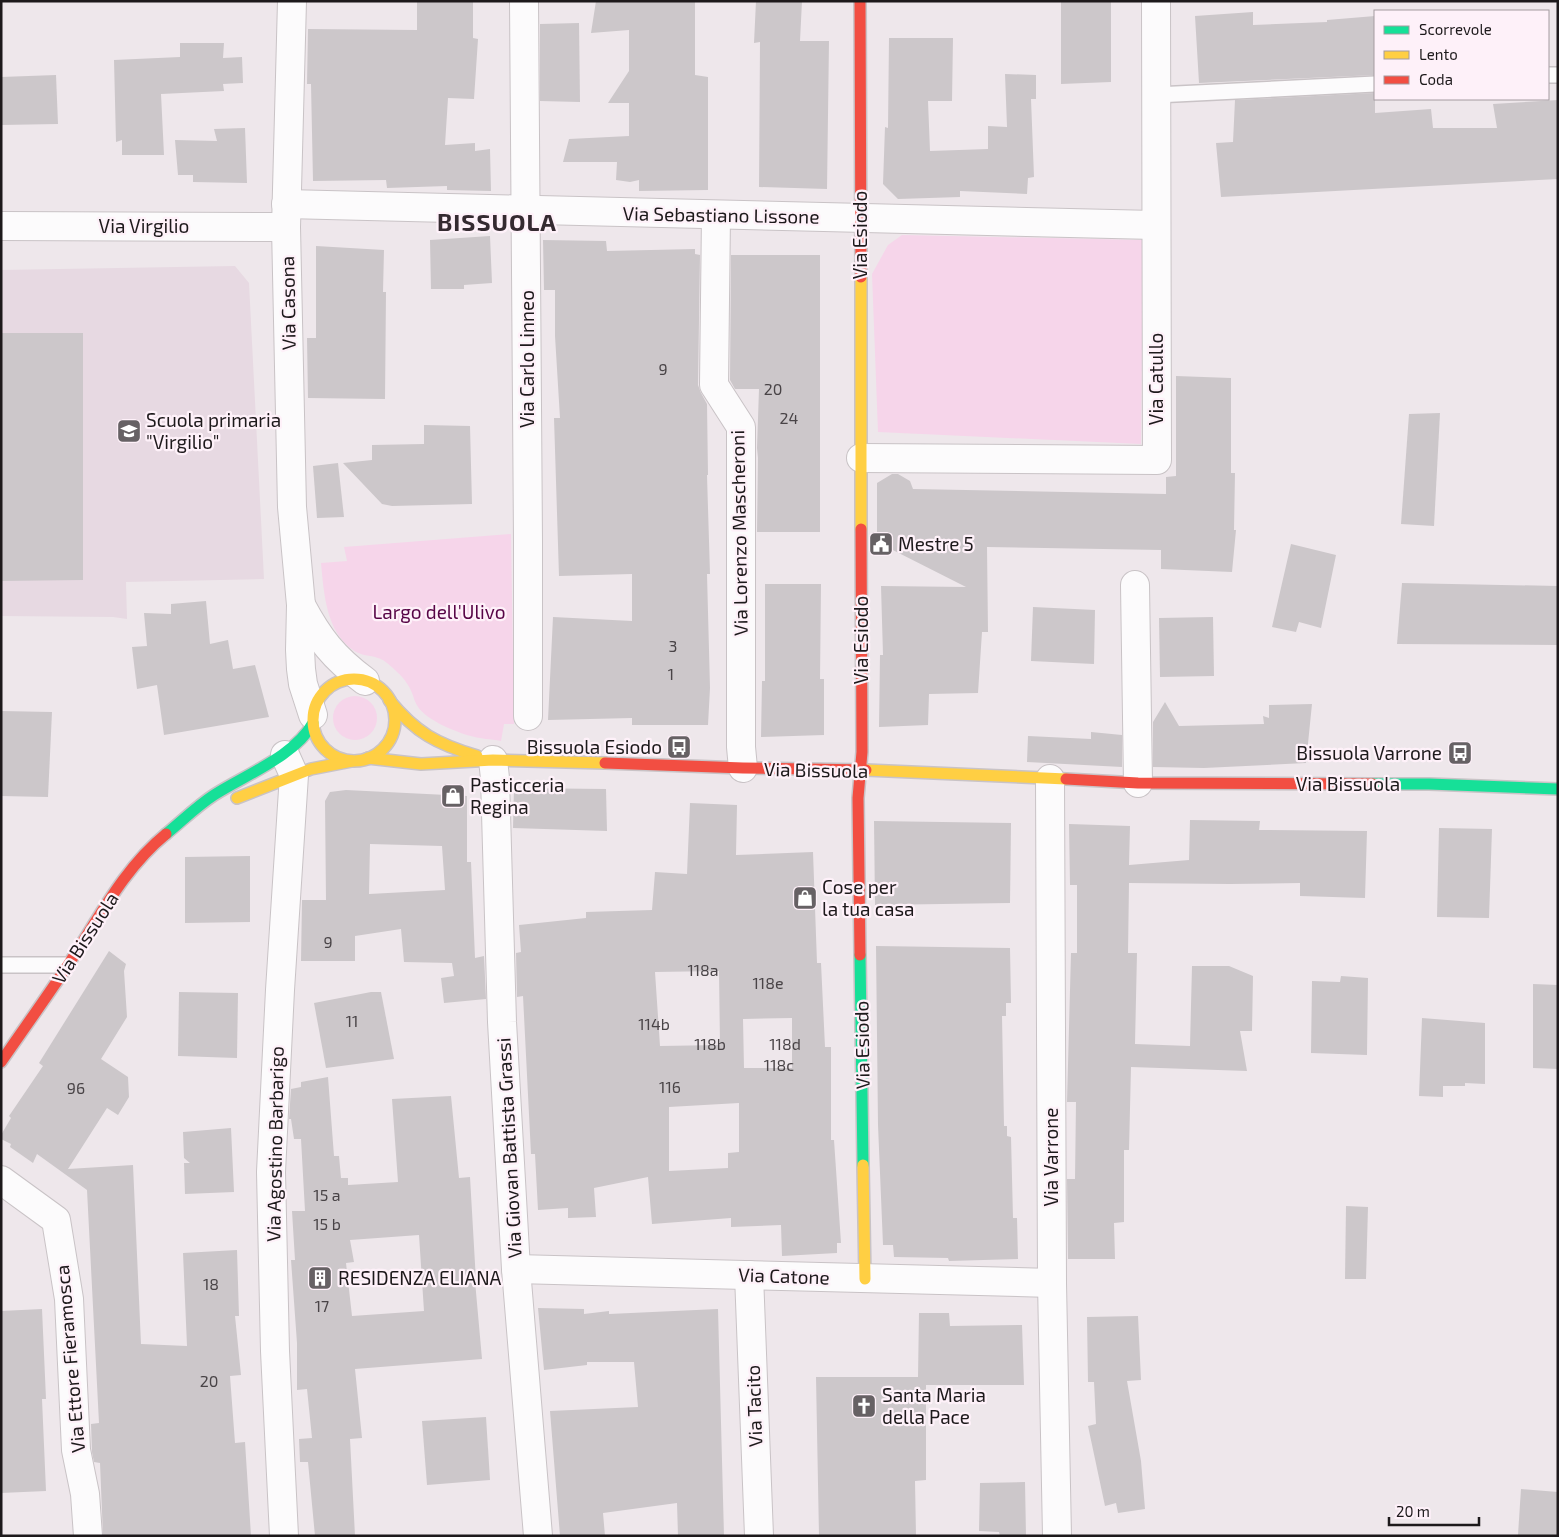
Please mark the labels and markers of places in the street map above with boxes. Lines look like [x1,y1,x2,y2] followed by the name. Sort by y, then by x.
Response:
[146,408,281,453] place label: Scuola primaria "Virgilio"
[116,418,142,444] school or university icon: Scuola primaria "Virgilio"
[868,531,894,557] public building icon: Mestre 5
[898,532,974,555] place label: Mestre 5
[666,734,692,760] bus stop icon: Bissuola Esiodo
[527,735,662,758] place label: Bissuola Esiodo
[1447,740,1473,766] bus stop icon: Bissuola Varrone
[1296,741,1442,764] place label: Bissuola Varrone
[470,773,564,818] place label: Pasticceria Regina
[440,783,466,809] shop icon: Pasticceria Regina
[822,875,915,920] place label: Cose per la tua casa
[792,885,818,911] shop icon: Cose per la tua casa
[307,1265,333,1291] building icon: RESIDENZA ELIANA
[338,1266,502,1289] place label: RESIDENZA ELIANA
[882,1383,986,1428] place label: Santa Maria della Pace
[851,1393,877,1419] church icon: Santa Maria della Pace

